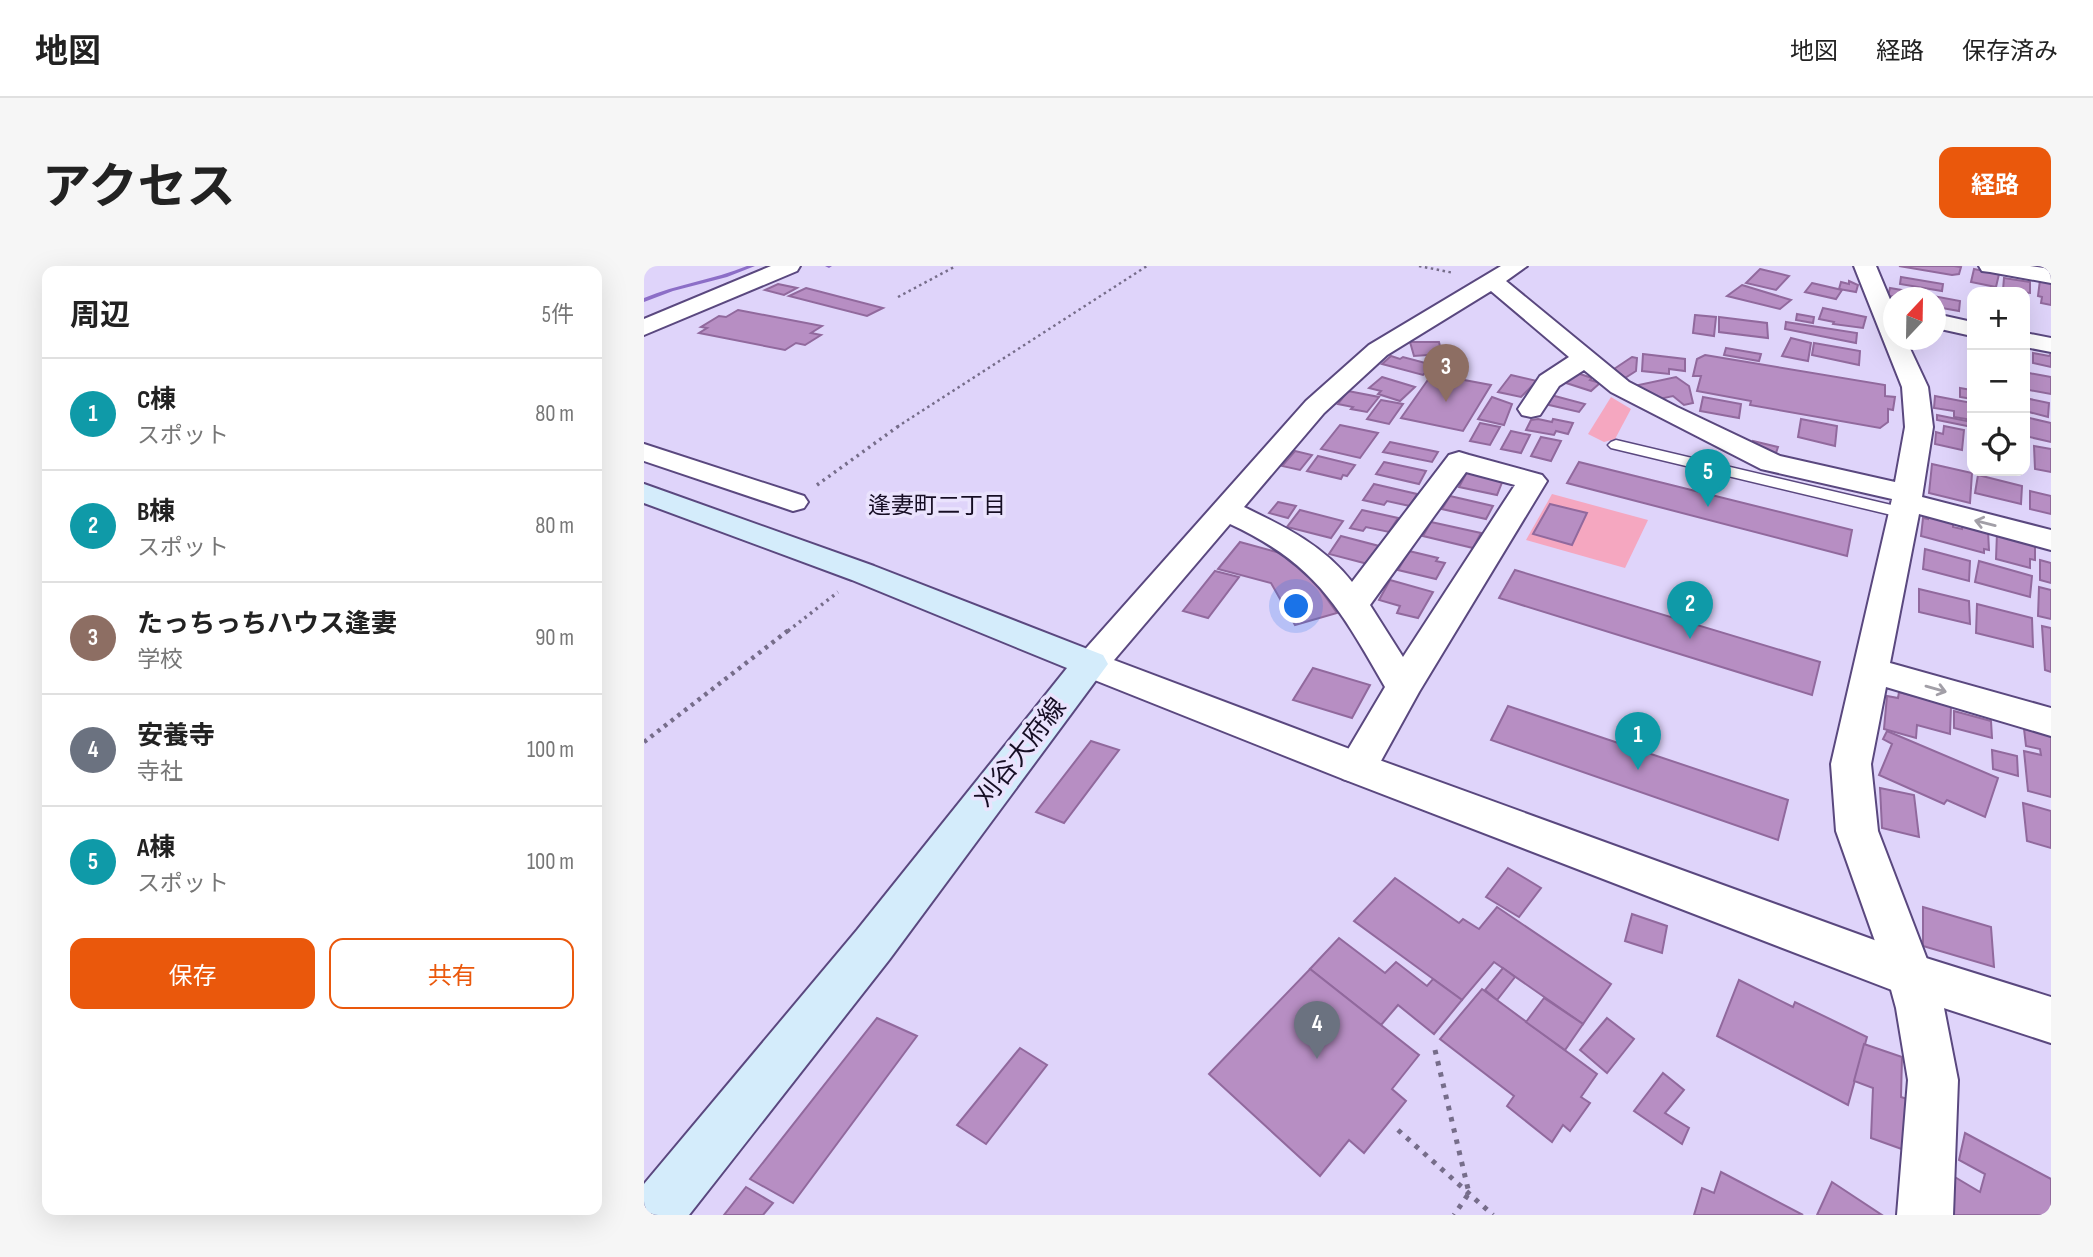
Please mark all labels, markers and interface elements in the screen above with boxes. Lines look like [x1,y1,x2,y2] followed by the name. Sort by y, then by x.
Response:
[35,32,101,72] text: 地図
[1790,37,1838,66] text: 地図
[1876,37,1924,66] text: 経路
[1962,37,2058,66] text: 保存済み
[1939,147,2051,218] button: 経路
[42,159,236,218] text: アクセス
[1883,287,1946,350] north arrow
[1967,287,2030,476] map controls
[1967,287,2030,350] button: +
[70,298,130,334] text: 周辺
[542,301,574,329] text: 5件
[1423,344,1469,402] pin: 3
[1967,350,2030,413] button: −
[137,385,176,416] text: C棟
[88,400,98,428] text: 1
[535,400,574,428] text: 80 m
[1967,413,2030,476] button: locate
[137,422,229,450] text: スポット
[1685,449,1731,507] pin: 5
[868,492,1006,520] district label: 逢妻町二丁目
[137,497,175,528] text: B棟
[88,512,98,540] text: 2
[535,512,574,540] text: 80 m
[1974,516,1997,529] one-way arrow
[137,534,229,562] text: スポット
[1667,581,1713,639] pin: 2
[1279,589,1313,623] your location
[137,609,397,640] text: たっちっちハウス逢妻
[88,624,98,652] text: 3
[535,624,574,652] text: 90 m
[137,646,183,674] text: 学校
[1925,683,1947,696] one-way arrow
[969,692,1073,814] street label: 刈谷大府線
[1615,712,1661,770] pin: 1
[137,721,215,752] text: 安養寺
[88,736,98,764] text: 4
[527,736,574,764] text: 100 m
[137,758,183,786] text: 寺社
[137,833,175,864] text: A棟
[88,848,98,876] text: 5
[527,848,574,876] text: 100 m
[137,870,229,898] text: スポット
[70,938,315,1009] button: 保存
[329,938,574,1009] button: 共有
[1294,1001,1340,1059] pin: 4

